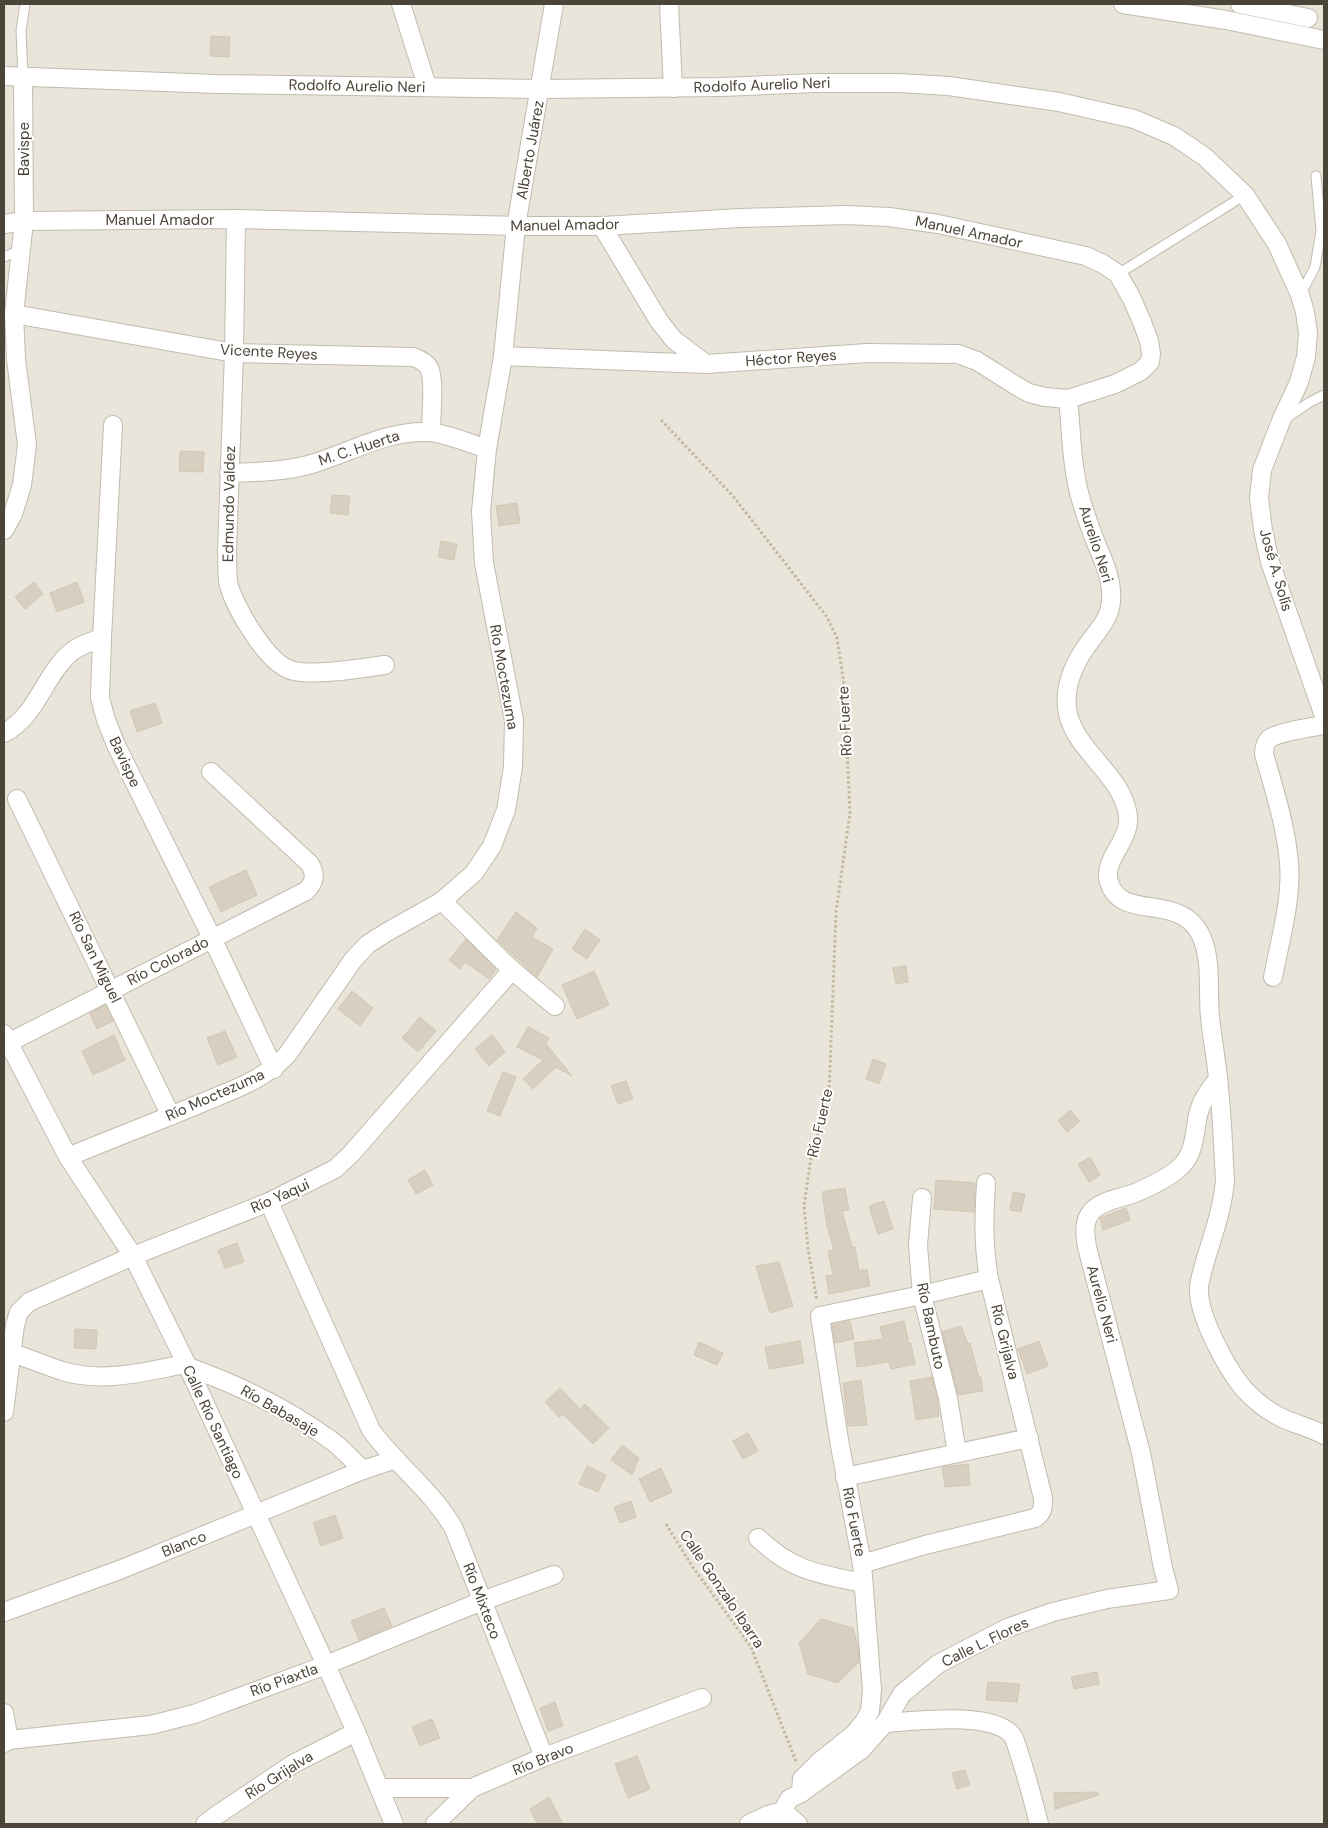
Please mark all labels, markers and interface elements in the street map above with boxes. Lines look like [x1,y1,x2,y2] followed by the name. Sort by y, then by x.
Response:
[693,73,831,97] street label: Rodolfo Aurelio Neri
[288,75,426,97] street label: Rodolfo Aurelio Neri
[511,99,549,201] street label: Alberto Juárez
[14,122,34,176] street label: Bavispe
[105,210,215,230] street label: Manuel Amador
[914,211,1025,253] street label: Manuel Amador
[510,214,620,236] street label: Manuel Amador
[220,339,318,365] street label: Vicente Reyes
[745,345,837,371] street label: Héctor Reyes
[316,425,402,471] street label: M. C. Huerta
[218,446,240,562] street label: Edmundo Valdez
[1074,503,1118,585] street label: Aurelio Neri
[1255,526,1297,614] street label: José A. Solís
[485,623,523,731] street label: Río Moctezuma
[833,686,857,756] street label: Río Fuerte
[105,733,145,791] street label: Bavispe
[64,908,126,1006] street label: Río San Miguel
[124,932,212,990] street label: Río Colorado
[162,1064,268,1126] street label: Río Moctezuma
[802,1087,838,1159] street label: Río Fuerte
[247,1174,313,1218] street label: Río Yaqui
[1082,1263,1122,1345] street label: Aurelio Neri
[912,1281,950,1371] street label: Río Bambuto
[986,1302,1024,1382] street label: Río Grijalva
[178,1362,248,1482] street label: Calle Río Santiago
[237,1380,323,1442] street label: Río Babasaje
[838,1486,870,1558] street label: Río Fuerte
[159,1526,209,1562] street label: Blanco
[675,1526,769,1652] street label: Calle Gonzalo Ibarra
[458,1560,506,1642] street label: Río Mixteco
[938,1612,1032,1672] street label: Calle L. Flores
[247,1659,321,1701] street label: Río Piaxtla
[510,1738,577,1780] street label: Río Bravo
[241,1746,317,1804] street label: Río Grijalva

